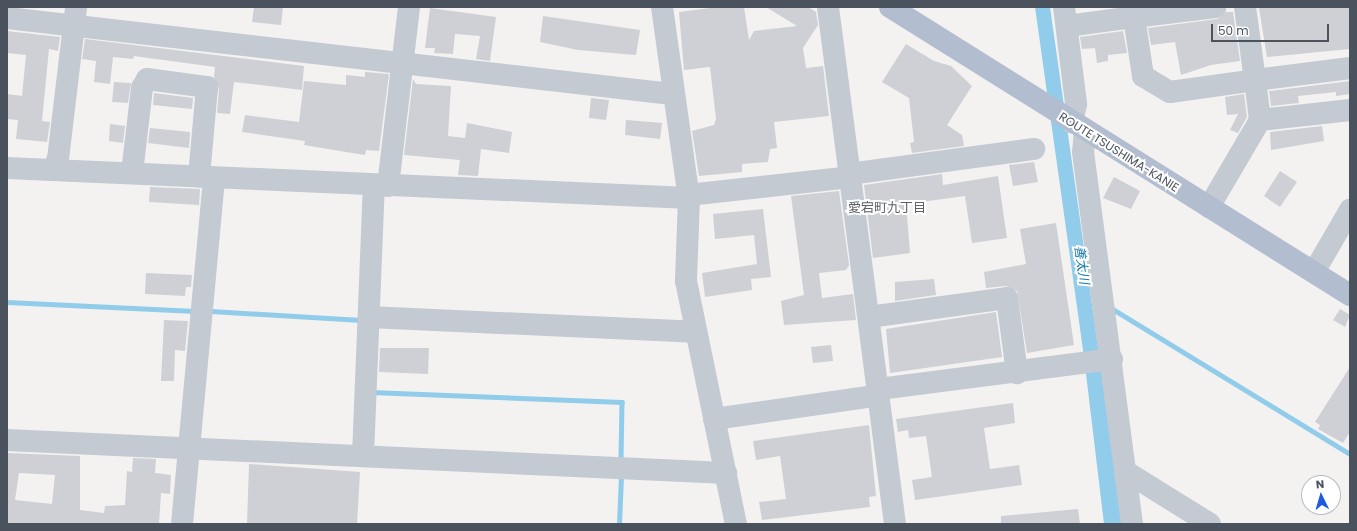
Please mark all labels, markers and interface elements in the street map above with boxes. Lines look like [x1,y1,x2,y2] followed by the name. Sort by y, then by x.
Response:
[1213,16,1331,42] scale bar
[1218,22,1249,39] text: 50 m
[1056,109,1182,195] street label: ROUTE TSUSHIMA-KANIE
[848,200,926,216] district label: 愛宕町九丁目
[1071,245,1091,285] water label: 善太川
[1301,475,1341,515] north arrow
[1315,476,1325,492] text: N

